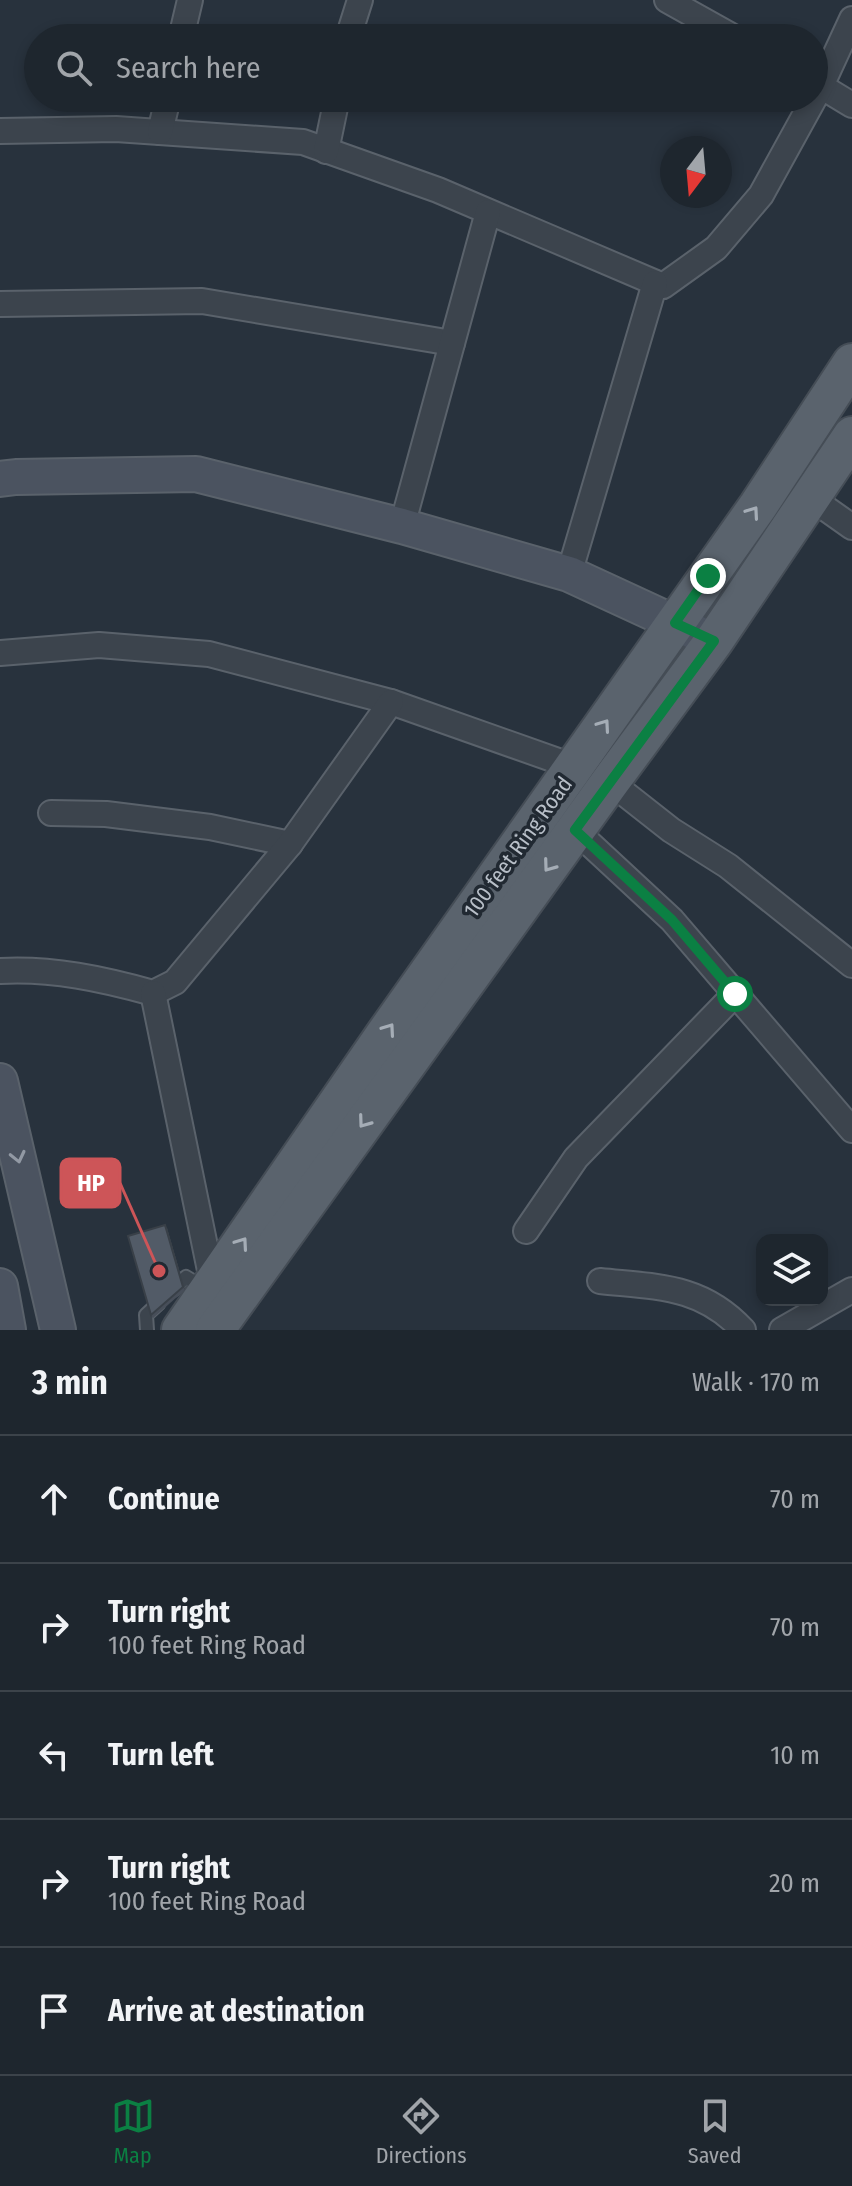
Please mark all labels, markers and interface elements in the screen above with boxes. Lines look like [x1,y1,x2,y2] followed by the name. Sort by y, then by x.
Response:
[24,24,828,112] search box
[52,46,96,90] icon: search
[116,50,261,86] text: Search here
[660,136,732,208] north arrow
[743,507,758,521] one-way arrow
[690,558,726,594] route end
[594,720,609,734] one-way arrow
[458,771,578,923] street label: 100 feet Ring Road
[544,857,559,871] one-way arrow
[717,976,753,1012] route start
[379,1023,394,1037] one-way arrow
[359,1113,374,1127] one-way arrow
[8,1149,25,1163] one-way arrow
[61,1159,120,1207] callout: HP
[77,1169,105,1197] text: HP
[756,1234,828,1306] map controls
[756,1234,828,1306] button: layers
[232,1237,247,1251] one-way arrow
[32,1362,108,1403] text: 3 min
[692,1367,820,1398] text: Walk · 170 m
[32,1477,76,1521] icon: ahead
[108,1481,220,1517] text: Continue
[770,1484,820,1515] text: 70 m
[108,1594,230,1630] text: Turn right
[32,1605,76,1649] icon: right
[770,1612,820,1643] text: 70 m
[108,1630,306,1661] text: 100 feet Ring Road
[32,1733,76,1777] icon: left
[108,1737,214,1773] text: Turn left
[770,1740,820,1771] text: 10 m
[108,1850,230,1886] text: Turn right
[32,1861,76,1905] icon: right
[769,1868,820,1899] text: 20 m
[108,1886,306,1917] text: 100 feet Ring Road
[32,1989,76,2033] icon: arrive
[108,1993,365,2029] text: Arrive at destination
[111,2094,155,2169] tab: Map
[376,2094,467,2169] tab: Directions
[688,2094,741,2169] tab: Saved

